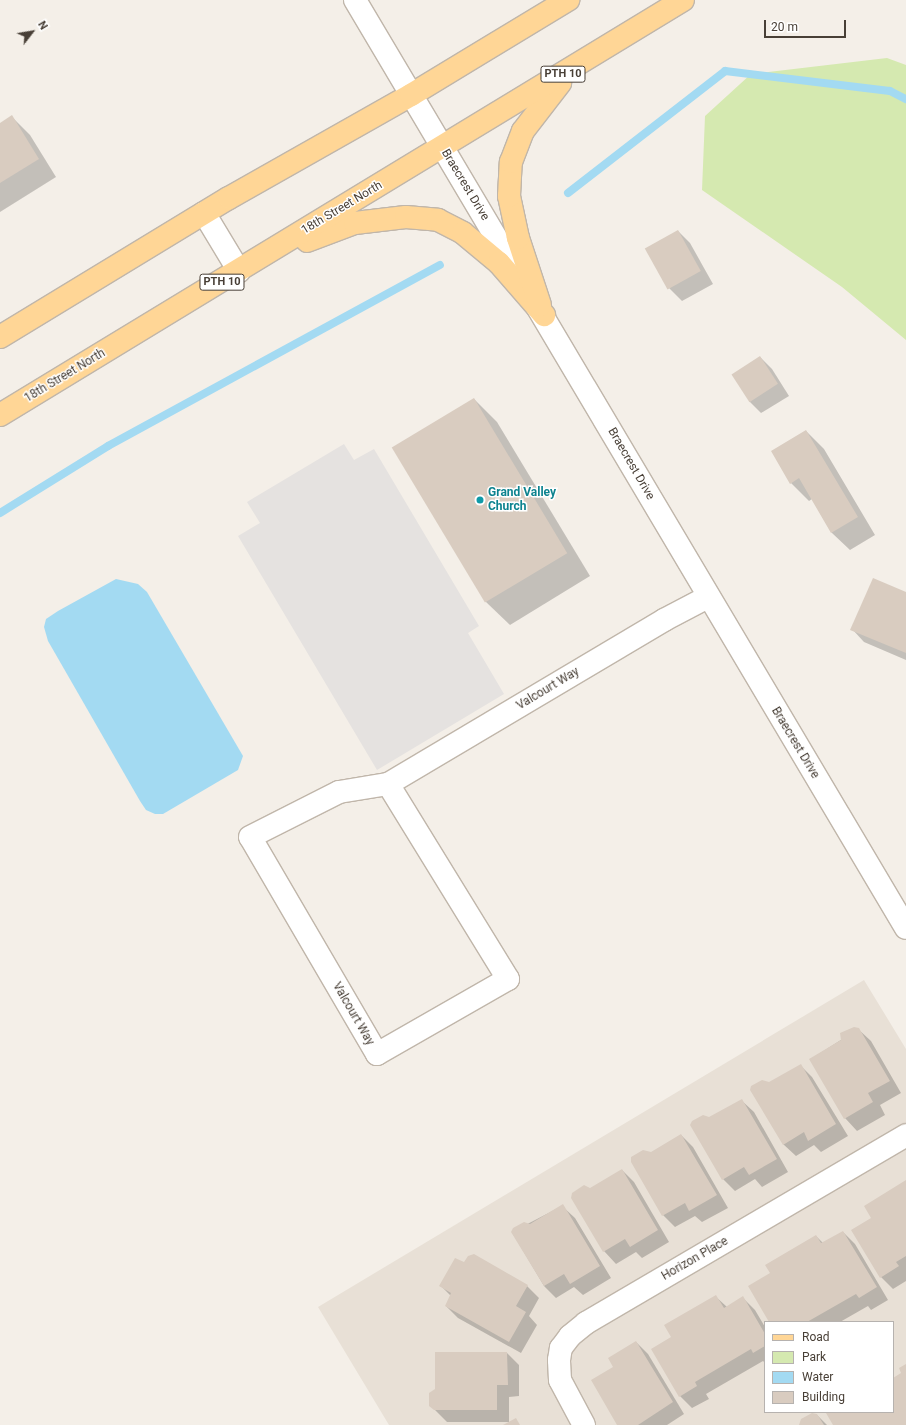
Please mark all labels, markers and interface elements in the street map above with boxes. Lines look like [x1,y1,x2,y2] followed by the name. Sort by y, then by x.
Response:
[12,12,52,52] north arrow
[766,12,848,38] scale bar
[35,19,50,32] text: N
[771,20,798,34] text: 20 m
[540,65,586,83] road number: PTH 10
[438,147,492,223] street label: Braecrest Drive
[299,178,385,238] street label: 18th Street North
[199,273,245,291] road number: PTH 10
[22,346,108,406] street label: 18th Street North
[605,425,657,503] street label: Braecrest Drive
[488,486,556,514] place label: Grand Valley Church
[475,495,485,505] marker: Grand Valley Church
[514,665,582,713] street label: Valcourt Way
[768,705,822,781] street label: Braecrest Drive
[329,980,377,1048] street label: Valcourt Way
[659,1234,731,1284] street label: Horizon Place
[764,1321,894,1413] legend
[802,1330,830,1344] text: Road
[802,1350,826,1364] text: Park
[802,1370,833,1384] text: Water
[802,1390,845,1404] text: Building

